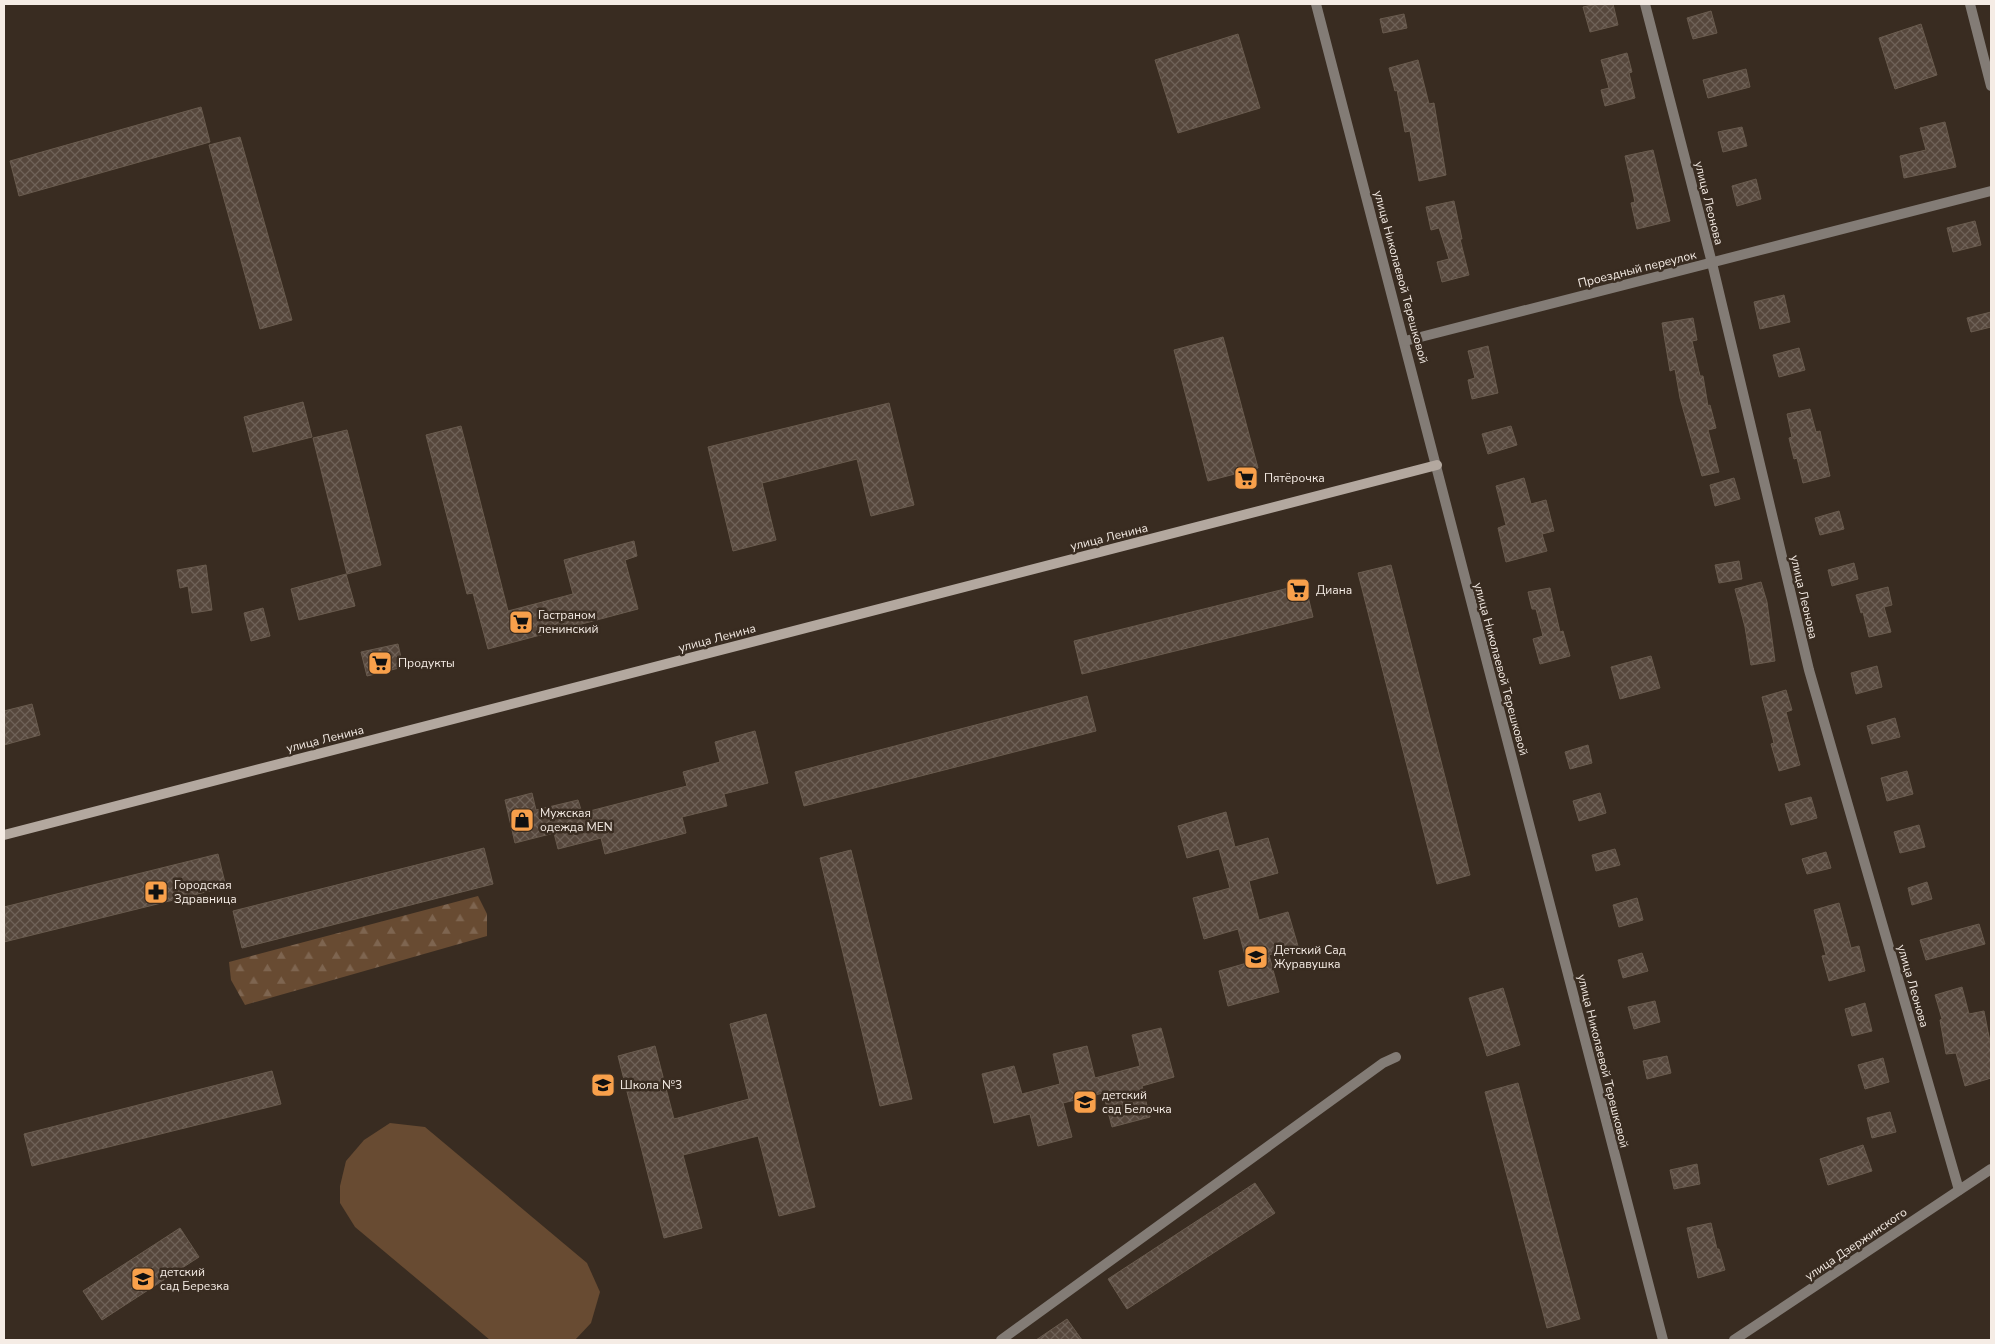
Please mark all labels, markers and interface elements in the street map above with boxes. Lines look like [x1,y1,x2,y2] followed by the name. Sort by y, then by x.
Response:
[1691,160,1727,246] street label: улица Леонова
[1370,189,1432,365] street label: улица Николаевой Терешковой
[1576,246,1699,291] street label: Проездный переулок
[1233,465,1259,491] supermarket icon: Пятёрочка
[1264,470,1325,486] place label: Пятёрочка
[1068,520,1150,554] street label: улица Ленина
[1787,553,1821,641] street label: улица Леонова
[1285,577,1311,603] supermarket icon: Диана
[1470,581,1532,757] street label: улица Николаевой Терешковой
[1316,582,1352,598] place label: Диана
[538,607,599,637] place label: Гастраном ленинский
[508,609,534,635] supermarket icon: Гастраном ленинский
[677,620,757,656] street label: улица Ленина
[367,650,393,676] supermarket icon: Продукты
[398,655,455,671] place label: Продукты
[284,722,366,756] street label: улица Ленина
[540,805,613,835] place label: Мужская одежда MEN
[509,807,535,833] shop icon: Мужская одежда MEN
[174,877,237,907] place label: Городская Здравница
[143,879,169,905] pharmacy icon: Городская Здравница
[1274,942,1346,972] place label: Детский Сад Журавушка
[1894,943,1932,1029] street label: улица Леонова
[1243,944,1269,970] school or university icon: Детский Сад Журавушка
[1574,972,1632,1150] street label: улица Николаевой Терешковой
[590,1072,616,1098] school or university icon: Школа №3
[620,1077,682,1093] place label: Школа №3
[1102,1087,1172,1117] place label: детский сад Белочка
[1072,1089,1098,1115] school or university icon: детский сад Белочка
[1802,1204,1910,1284] street label: улица Дзержинского
[160,1264,229,1294] place label: детский сад Березка
[130,1266,156,1292] school or university icon: детский сад Березка

